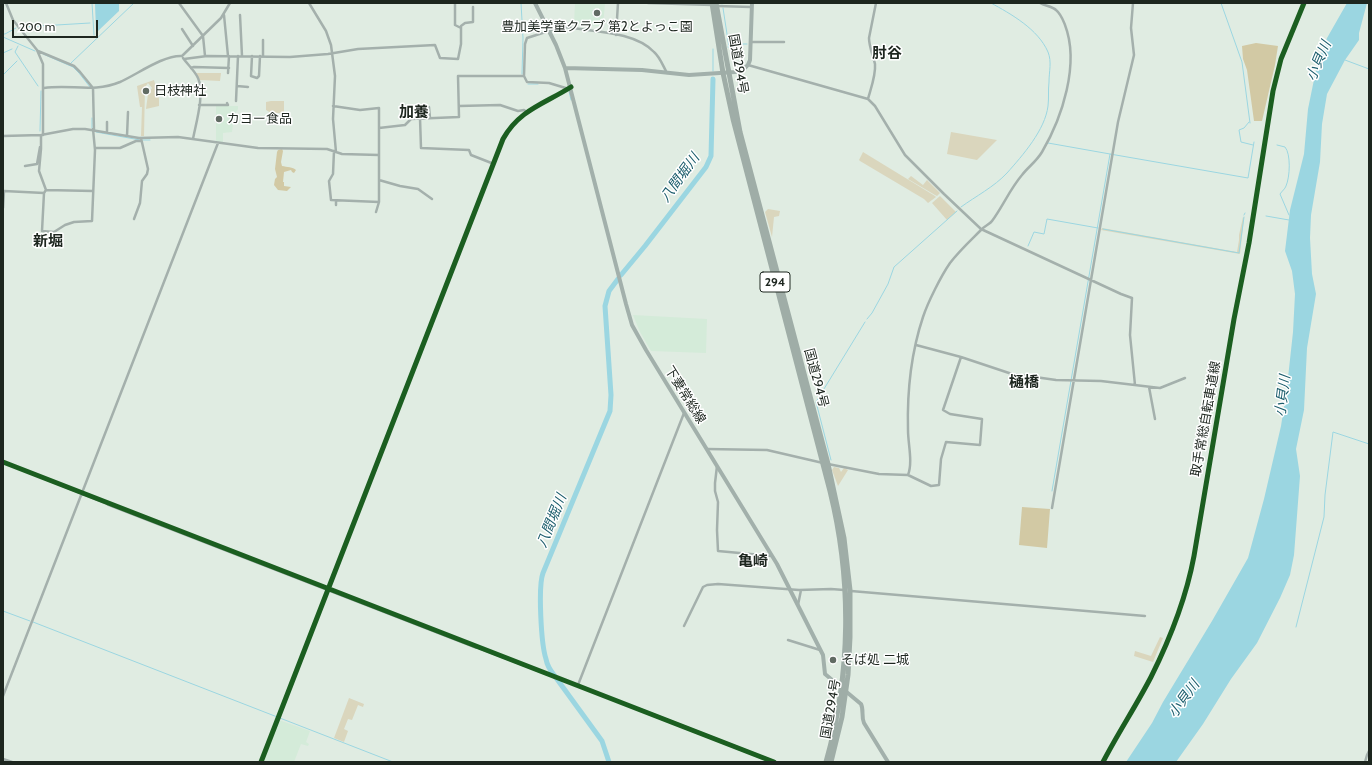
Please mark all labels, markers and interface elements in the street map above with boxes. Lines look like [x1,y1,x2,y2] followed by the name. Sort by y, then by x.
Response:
[592,8,602,18] marker: 豊加美学童クラブ 第2とよっこ園
[14,12,100,38] scale bar
[19,19,55,34] text: 200 m
[501,19,693,35] place label: 豊加美学童クラブ 第2とよっこ園
[725,33,751,95] street label: 国道294号
[1303,38,1335,84] water label: 小貝川
[872,45,902,63] district label: 肘谷
[154,83,206,99] place label: 日枝神社
[141,86,151,96] marker: 日枝神社
[399,104,429,122] district label: 加養
[227,111,292,127] place label: カヨー食品
[214,114,224,124] marker: カヨー食品
[657,150,703,206] water label: 八間堀川
[33,233,63,251] district label: 新堀
[760,272,790,292] road number: 294
[801,347,831,409] street label: 国道294号
[1188,360,1224,478] street label: 取手常総自転車道線
[661,363,709,427] street label: 下妻常総線
[1009,374,1039,392] district label: 樋橋
[1272,374,1294,418] water label: 小貝川
[534,492,570,550] water label: 八間堀川
[738,553,768,571] district label: 亀崎
[841,652,909,668] place label: そば処 二城
[828,655,838,665] marker: そば処 二城
[1165,677,1203,721] water label: 小貝川
[818,678,844,740] street label: 国道294号

